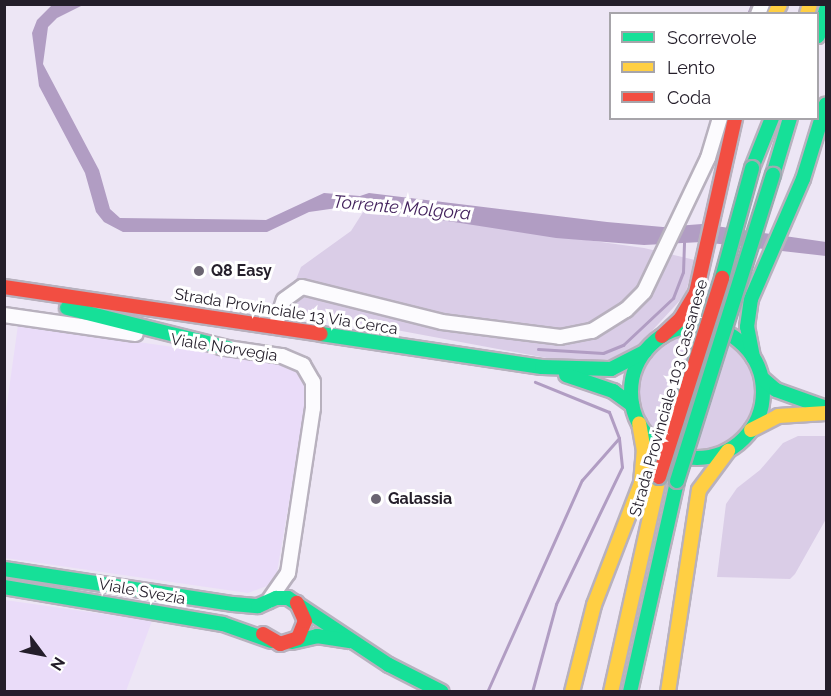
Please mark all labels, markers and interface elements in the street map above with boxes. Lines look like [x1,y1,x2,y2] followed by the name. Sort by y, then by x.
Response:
[609,12,819,120] legend
[667,27,757,48] text: Scorrevole
[667,57,715,78] text: Lento
[667,87,711,108] text: Coda
[332,191,472,225] water label: Torrente Molgora
[211,261,272,281] place label: Q8 Easy
[192,264,206,278] marker: Q8 Easy
[626,277,712,519] street label: Strada Provinciale 103 Cassanese
[173,285,399,339] street label: Strada Provinciale 13 Via Cerca
[169,330,279,366] street label: Viale Norvegia
[388,489,452,509] place label: Galassia
[369,492,383,506] marker: Galassia
[97,575,187,609] street label: Viale Svezia
[12,624,72,684] north arrow
[46,654,69,674] text: N

